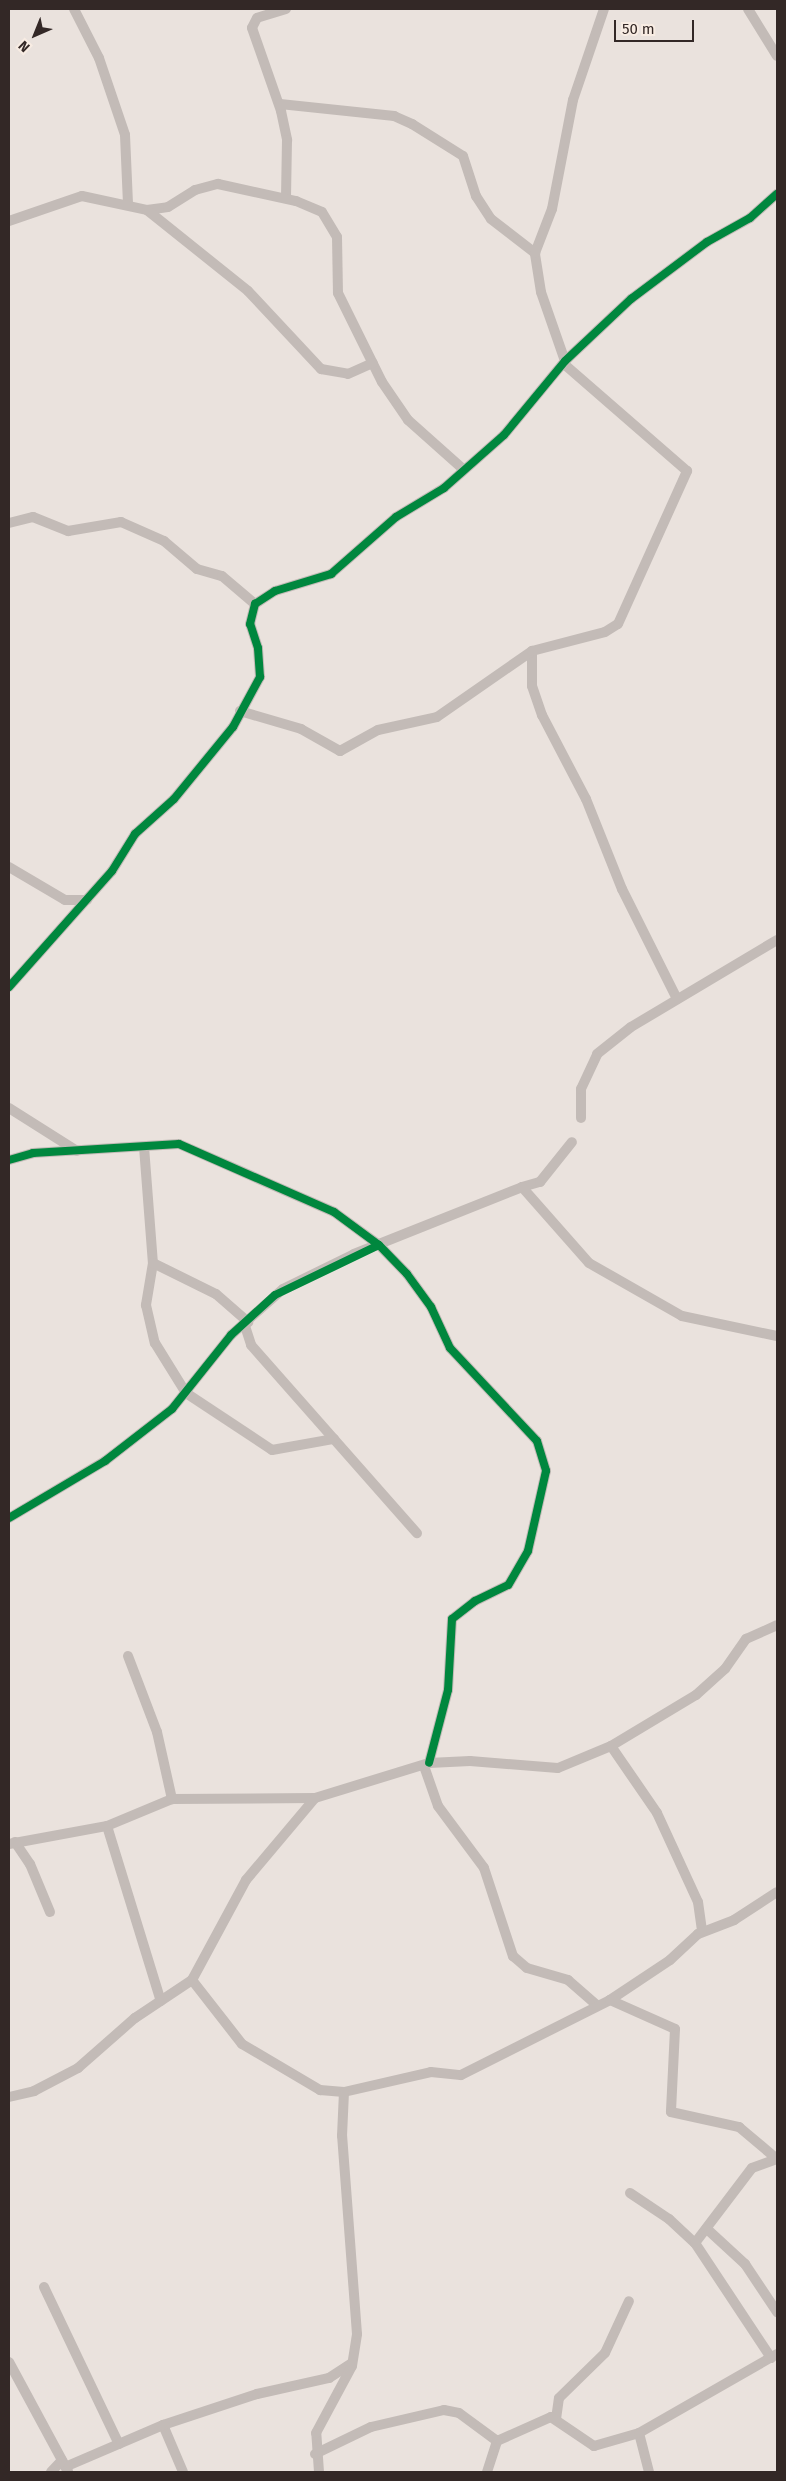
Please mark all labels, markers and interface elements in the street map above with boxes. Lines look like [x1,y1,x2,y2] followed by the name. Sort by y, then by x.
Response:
[10,10,60,60] north arrow
[616,10,696,42] scale bar
[622,20,655,38] text: 50 m
[15,37,33,55] text: N

